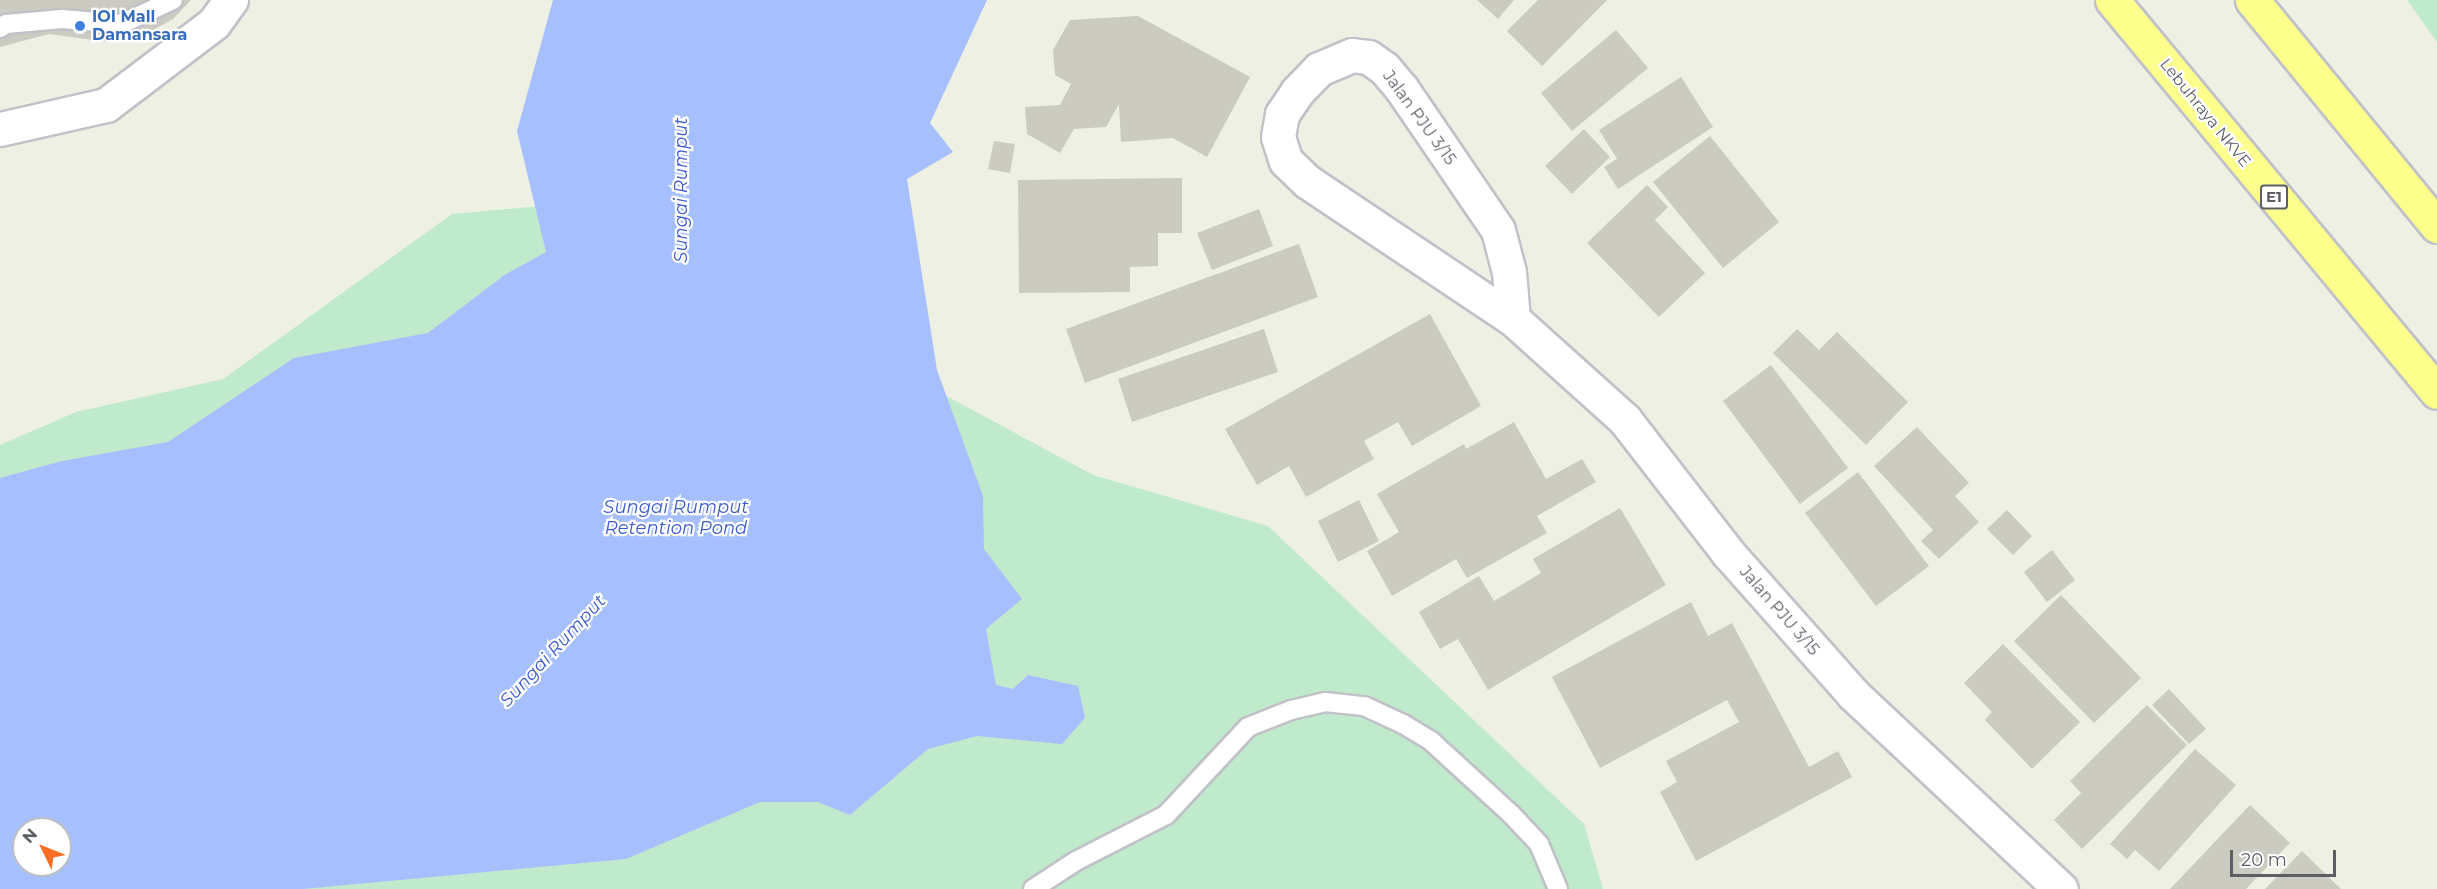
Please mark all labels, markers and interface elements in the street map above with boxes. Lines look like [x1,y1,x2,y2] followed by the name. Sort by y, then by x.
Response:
[92,7,187,45] place label: IOI Mall Damansara
[73,19,87,33] marker: IOI Mall Damansara
[2155,55,2255,171] street label: Lebuhraya NKVE
[1378,67,1460,169] street label: Jalan PJU 3/15
[670,117,692,263] water label: Sungai Rumput
[2259,185,2289,209] road number: E1
[603,497,749,540] water label: Sungai Rumput Retention Pond
[1735,563,1823,659] street label: Jalan PJU 3/15
[496,591,610,711] water label: Sungai Rumput
[12,817,72,877] north arrow
[19,825,41,847] text: N
[2233,838,2340,876] scale bar
[2241,849,2287,871] text: 20 m

